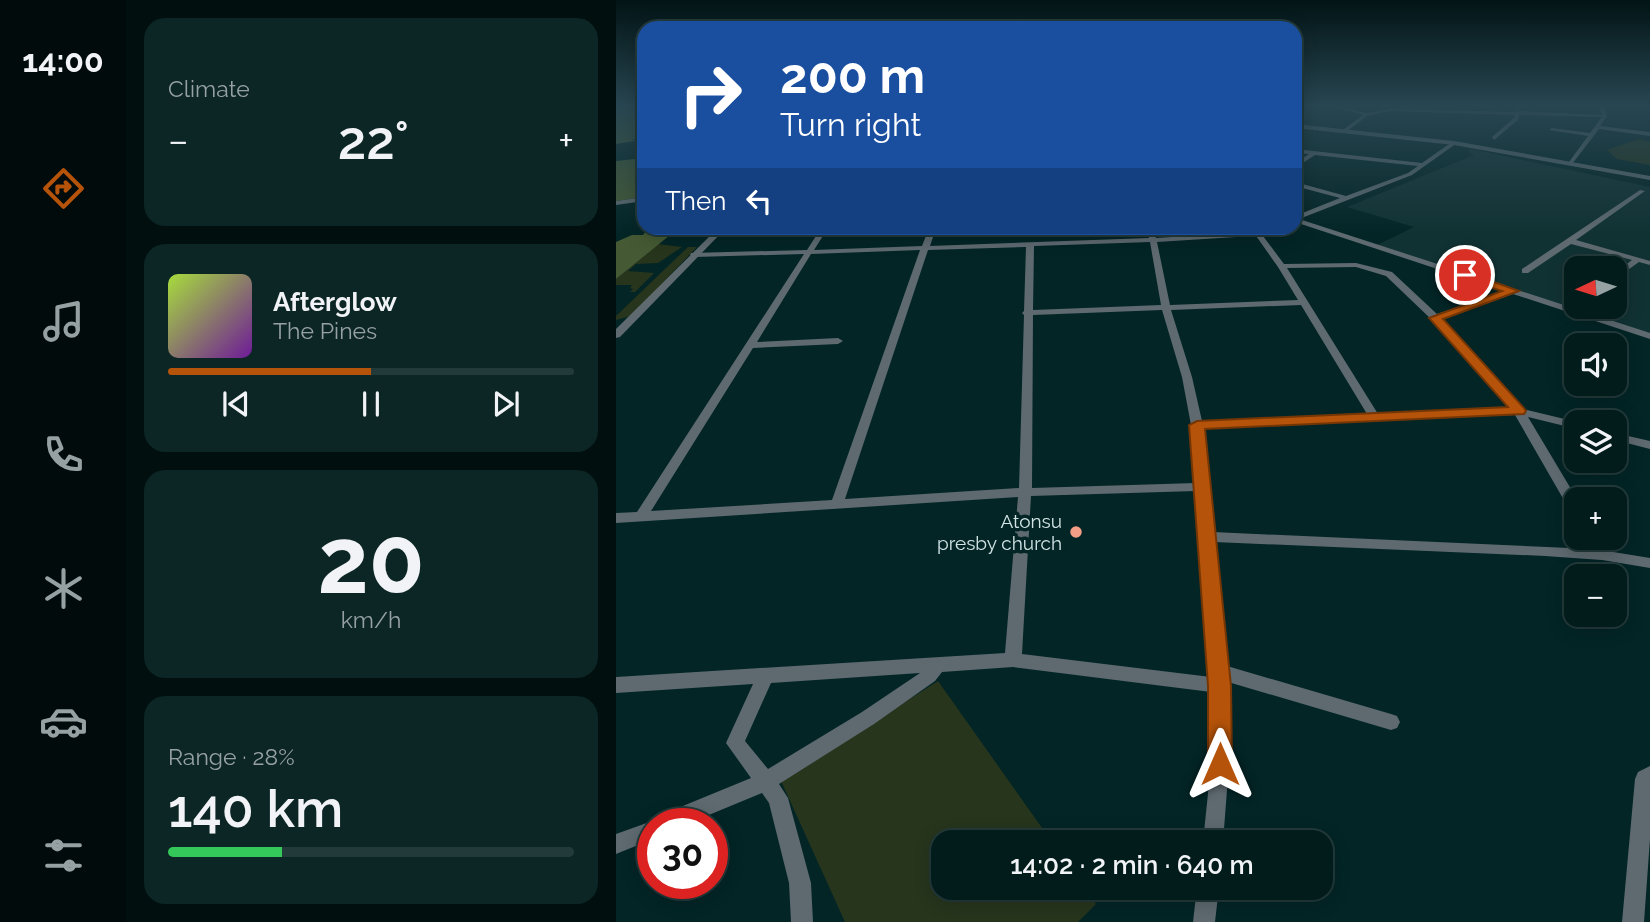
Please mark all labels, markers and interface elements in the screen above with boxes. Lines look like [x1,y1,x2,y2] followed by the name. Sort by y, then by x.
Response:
[22,42,104,79] text: 14:00
[780,47,925,104] text: 200 m
[665,49,756,140] icon: right
[168,75,250,102] text: Climate
[780,106,921,143] text: Turn right
[338,110,409,171] text: 22°
[168,118,188,163] text: −
[558,118,574,163] text: +
[39,164,88,213] icon: directions
[740,182,778,220] icon: left
[665,186,726,216] text: Then
[1435,245,1495,305] pin
[1446,256,1484,294] icon: arrive
[1564,256,1628,318] north arrow
[1564,256,1627,627] map controls
[273,287,397,317] text: Afterglow
[39,297,88,346] icon: music
[273,317,377,344] text: The Pines
[1564,333,1627,396] button: sound
[217,385,255,423] icon: previous
[352,385,390,423] icon: pause
[487,385,525,423] icon: next
[1564,410,1627,473] button: layers
[39,430,88,479] icon: phone
[1564,487,1627,550] button: +
[317,507,425,614] text: 20
[937,510,1062,554] place label: Atonsu presby church
[1068,524,1084,540] marker: Atonsu presby church
[39,564,88,613] icon: climate
[1564,564,1627,627] button: −
[341,606,401,633] text: km/h
[39,697,88,746] icon: car
[1183,727,1257,801] position arrow
[168,743,295,770] text: Range · 28%
[168,778,343,839] text: 140 km
[637,808,728,899] speed limit sign: 30
[39,831,88,880] icon: filters
[1010,850,1254,880] text: 14:02 · 2 min · 640 m

